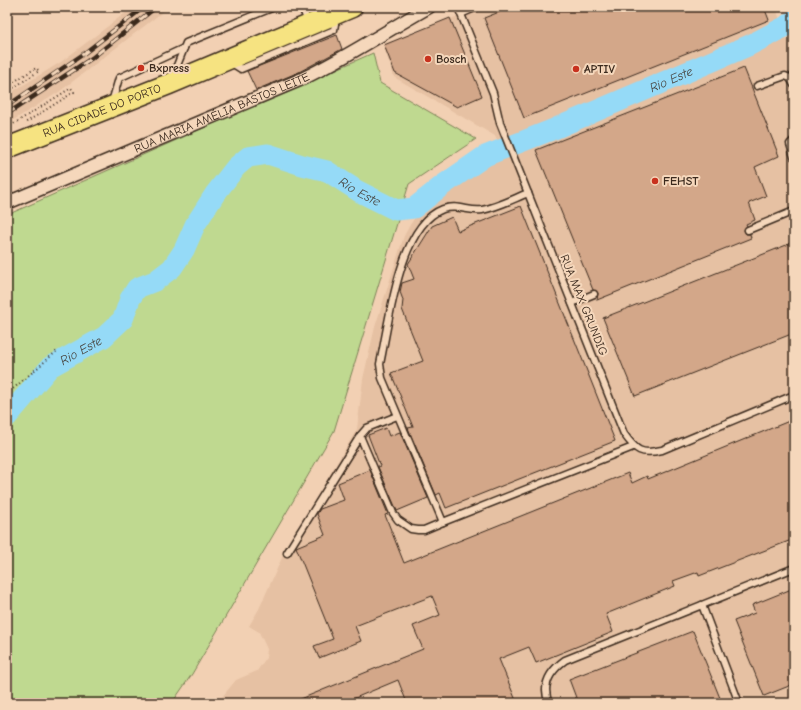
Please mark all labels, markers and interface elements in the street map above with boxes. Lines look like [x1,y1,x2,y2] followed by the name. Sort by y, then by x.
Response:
[436,52,467,66] place label: Bosch
[423,54,433,64] marker: Bosch
[149,61,189,75] place label: Bxpress
[584,62,615,76] place label: APTIV
[136,63,146,73] marker: Bxpress
[647,63,695,95] water label: Rio Este
[571,64,581,74] marker: APTIV
[132,69,312,156] street label: RUA MARIA AMÉLIA BASTOS LEITE
[41,81,163,140] street label: RUA CIDADE DO PORTO
[336,174,384,209] water label: Rio Este
[663,174,699,188] place label: FEHST
[650,176,660,186] marker: FEHST
[557,252,611,358] street label: RUA MAX GRUNDIG
[57,333,105,368] water label: Rio Este

